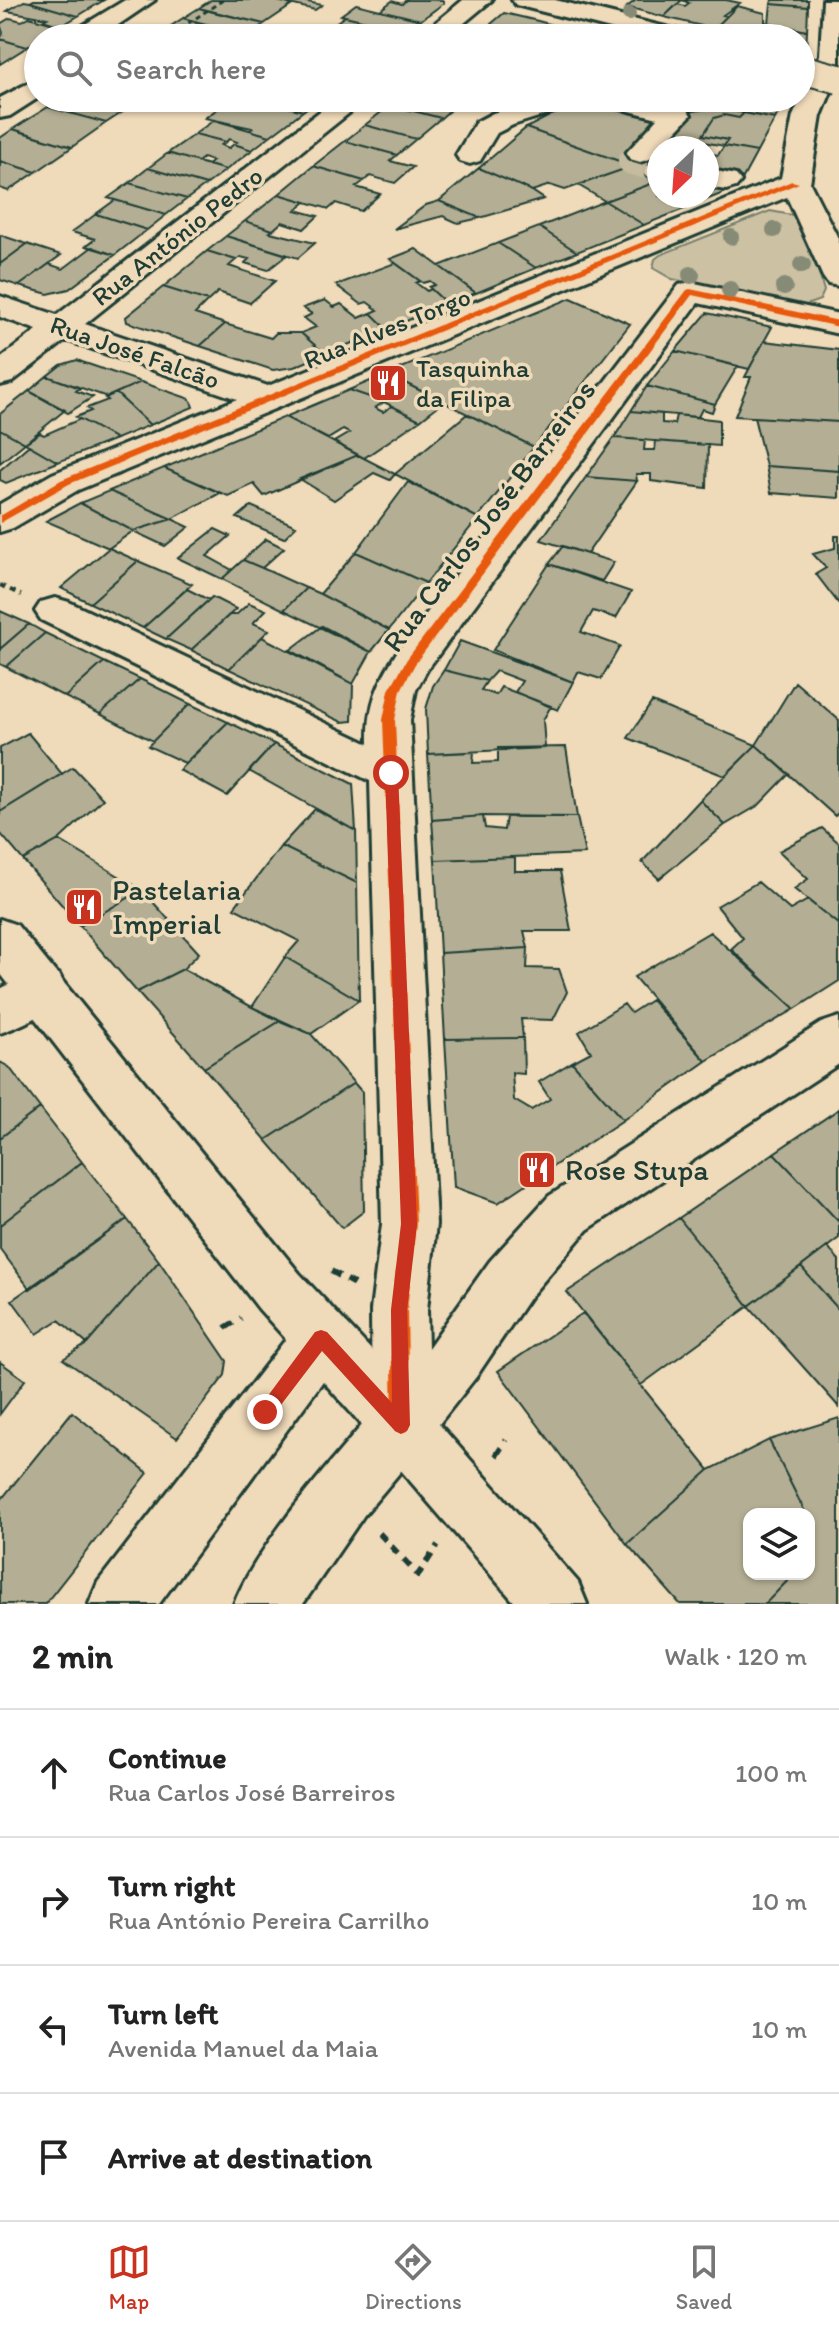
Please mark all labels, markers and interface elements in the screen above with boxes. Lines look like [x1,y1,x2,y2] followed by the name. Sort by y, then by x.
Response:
[24,24,815,112] search box
[52,46,96,90] icon: search
[116,50,266,87] text: Search here
[647,136,719,208] north arrow
[85,159,269,313] street label: Rua António Pedro
[299,280,475,376] street label: Rua Alves Torgo
[46,308,224,396] street label: Rua José Falcão
[416,352,530,414] place label: Tasquinha da Filipa
[367,362,409,404] restaurant icon: Tasquinha da Filipa
[374,372,603,659] street label: Rua Carlos José Barreiros
[373,755,409,791] route start
[112,871,241,942] place label: Pastelaria Imperial
[63,886,105,928] restaurant icon: Pastelaria Imperial
[516,1149,558,1191] restaurant icon: Rose Stupa
[565,1151,709,1188] place label: Rose Stupa
[247,1394,283,1430] route end
[743,1508,815,1580] map controls
[743,1508,815,1580] button: layers
[32,1636,113,1677] text: 2 min
[664,1640,807,1672] text: Walk · 120 m
[108,1739,227,1776] text: Continue
[32,1751,76,1795] icon: ahead
[735,1757,807,1789] text: 100 m
[108,1776,395,1808] text: Rua Carlos José Barreiros
[108,1867,236,1904] text: Turn right
[32,1879,76,1923] icon: right
[751,1885,807,1917] text: 10 m
[108,1904,429,1936] text: Rua António Pereira Carrilho
[108,1995,219,2032] text: Turn left
[32,2007,76,2051] icon: left
[751,2013,807,2045] text: 10 m
[108,2032,378,2064] text: Avenida Manuel da Maia
[32,2135,76,2179] icon: arrive
[108,2139,372,2176] text: Arrive at destination
[107,2240,151,2315] tab: Map
[365,2240,462,2315] tab: Directions
[676,2240,732,2315] tab: Saved

